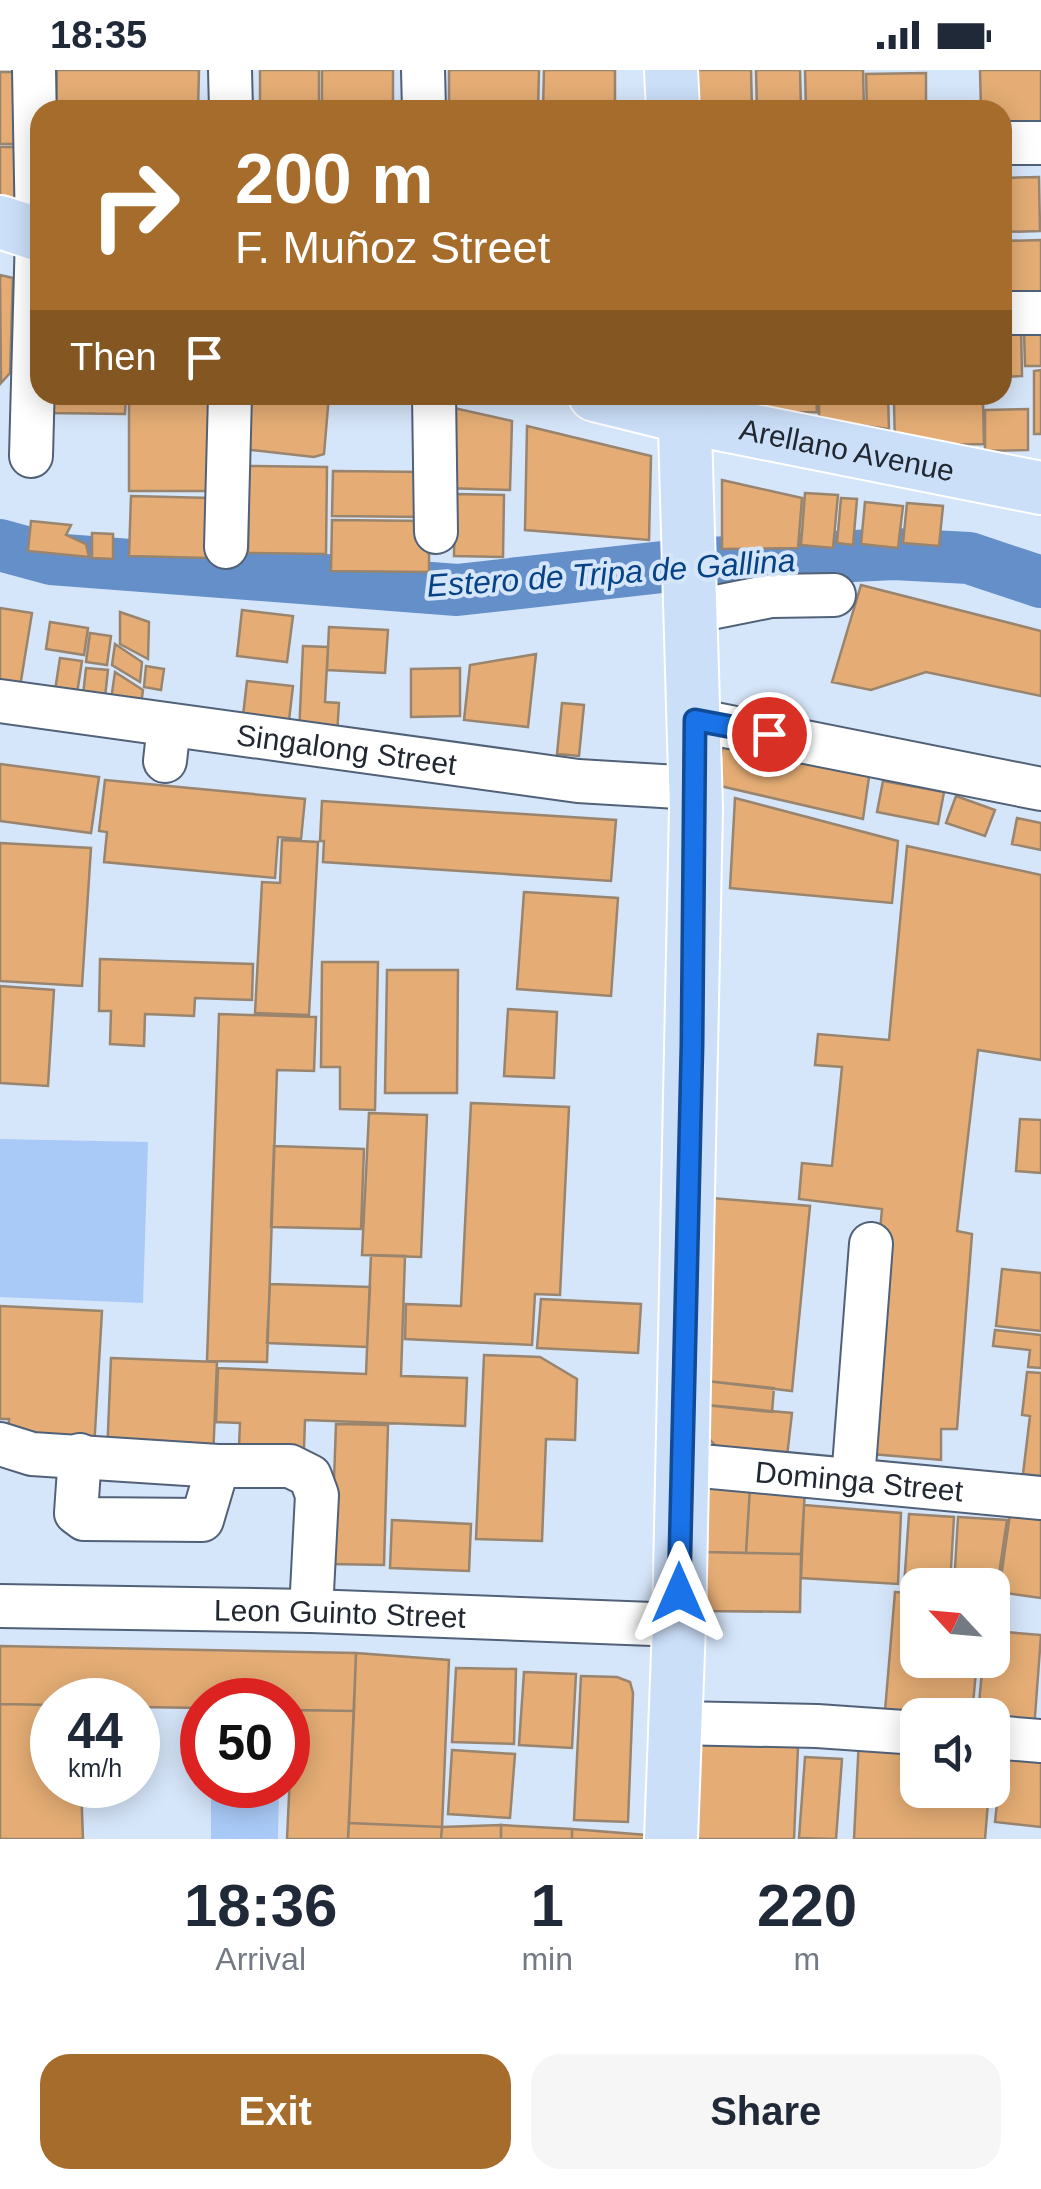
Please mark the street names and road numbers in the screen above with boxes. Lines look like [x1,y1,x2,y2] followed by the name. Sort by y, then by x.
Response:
[737,412,957,487] street label: Arellano Avenue
[235,717,460,781] street label: Singalong Street
[754,1455,965,1507] street label: Dominga Street
[214,1593,467,1633] street label: Leon Guinto Street

